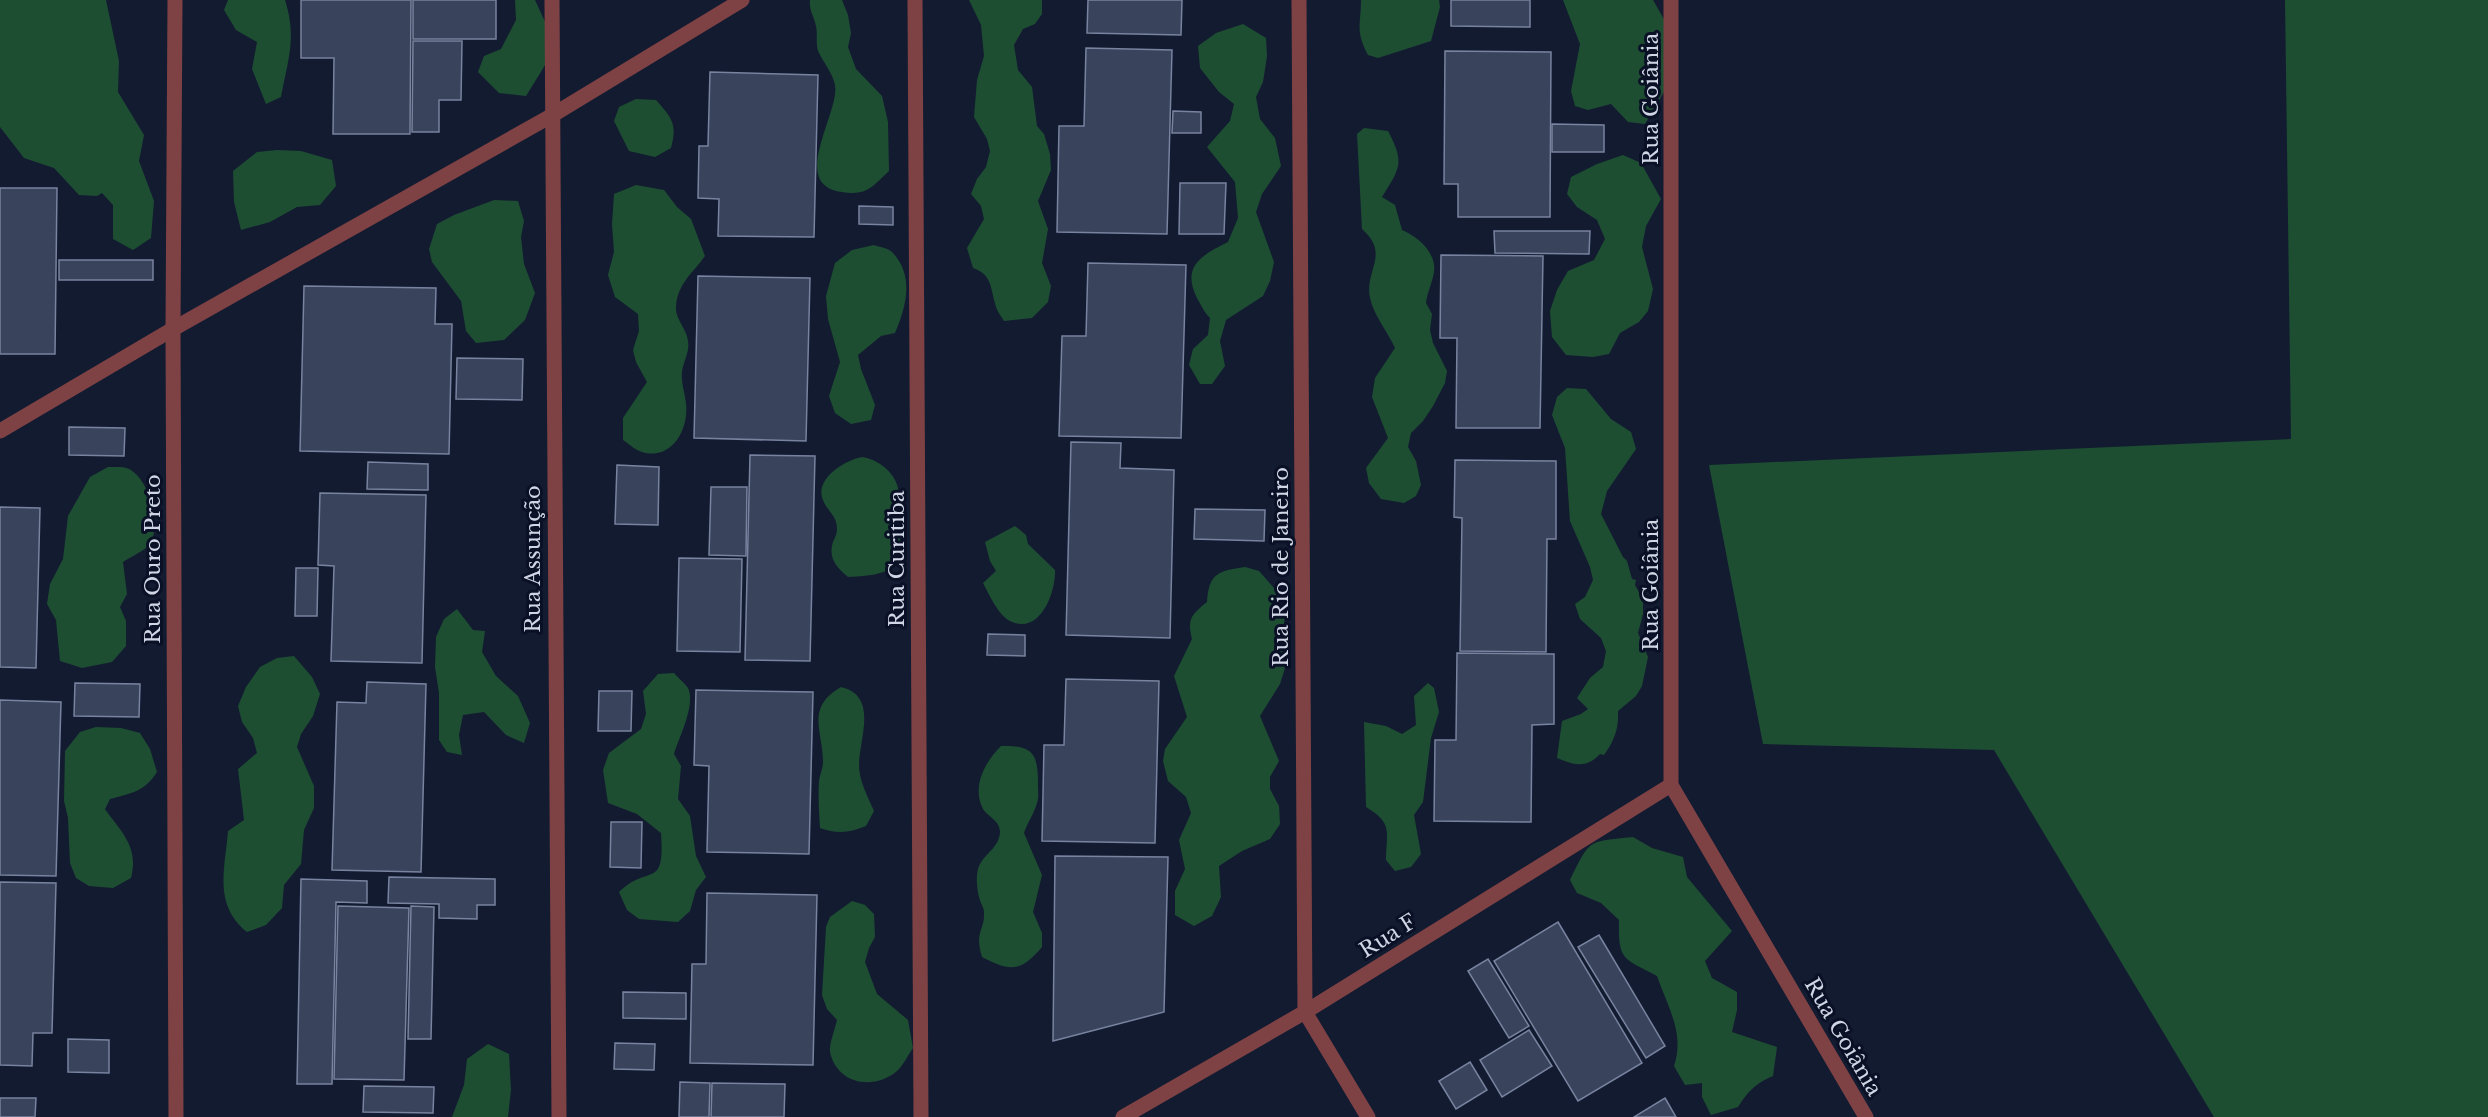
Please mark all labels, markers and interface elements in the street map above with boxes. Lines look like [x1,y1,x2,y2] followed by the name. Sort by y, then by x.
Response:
[1638,33,1664,165] street label: Rua Goiânia
[1268,467,1294,667] street label: Rua Rio de Janeiro
[140,474,166,644] street label: Rua Ouro Preto
[520,485,546,633] street label: Rua Assunção
[884,490,910,627] street label: Rua Curitiba
[1638,519,1664,651] street label: Rua Goiânia
[1355,909,1421,963] street label: Rua F
[1799,973,1887,1101] street label: Rua Goiânia

